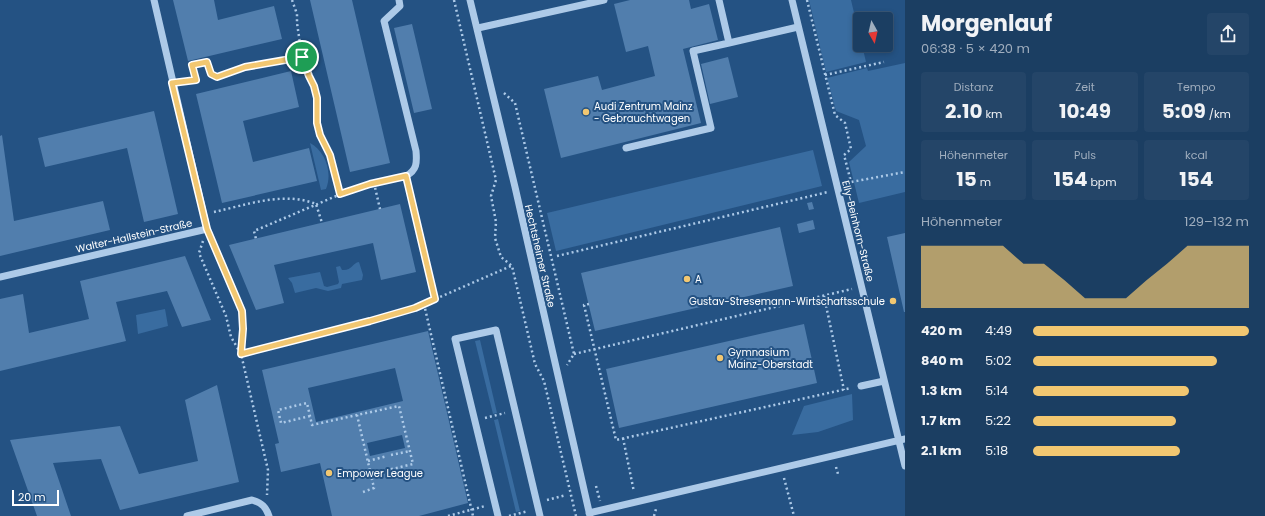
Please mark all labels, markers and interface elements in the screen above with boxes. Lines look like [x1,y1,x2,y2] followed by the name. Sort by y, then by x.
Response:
[921,8,1052,39] text: Morgenlauf
[853,12,893,52] north arrow
[853,12,893,52] map controls
[1207,13,1249,55] button: share
[921,39,1030,58] text: 06:38 · 5 × 420 m
[285,40,319,74] pin
[291,46,313,68] icon: arrive
[954,79,994,95] text: Distanz
[1075,79,1095,95] text: Zeit
[1177,79,1216,95] text: Tempo
[945,97,983,125] text: 2.10
[1059,97,1111,125] text: 10:49
[1162,97,1206,125] text: 5:09
[594,99,693,126] place label: Audi Zentrum Mainz - Gebrauchtwagen
[983,106,1002,122] text: km
[1206,106,1231,122] text: /km
[581,107,591,117] marker: Audi Zentrum Mainz - Gebrauchtwagen
[939,147,1008,163] text: Höhenmeter
[1074,147,1096,163] text: Puls
[1185,147,1208,163] text: kcal
[956,165,977,193] text: 15
[1053,165,1087,193] text: 154
[1179,165,1213,193] text: 154
[977,174,991,190] text: m
[1087,174,1117,190] text: bpm
[838,179,878,283] street label: Elly-Beinhorn-Straße
[521,203,559,309] street label: Hechtsheimer Straße
[921,212,1002,231] text: Höhenmeter
[1184,212,1249,231] text: 129–132 m
[74,215,194,257] street label: Walter-Hallstein-Straße
[695,272,702,287] place label: A
[682,274,692,284] marker: A
[689,294,885,309] place label: Gustav-Stresemann-Wirtschaftsschule
[888,296,898,306] marker: Gustav-Stresemann-Wirtschaftsschule
[921,321,962,340] text: 420 m
[985,321,1012,340] text: 4:49
[728,345,813,372] place label: Gymnasium Mainz-Oberstadt
[921,351,963,370] text: 840 m
[985,351,1012,370] text: 5:02
[715,353,725,363] marker: Gymnasium Mainz-Oberstadt
[921,381,962,400] text: 1.3 km
[985,381,1008,400] text: 5:14
[921,411,961,430] text: 1.7 km
[985,411,1011,430] text: 5:22
[921,441,962,460] text: 2.1 km
[985,441,1008,460] text: 5:18
[337,466,423,481] place label: Empower League
[324,468,334,478] marker: Empower League
[12,488,59,507] scale bar
[18,489,46,505] text: 20 m

